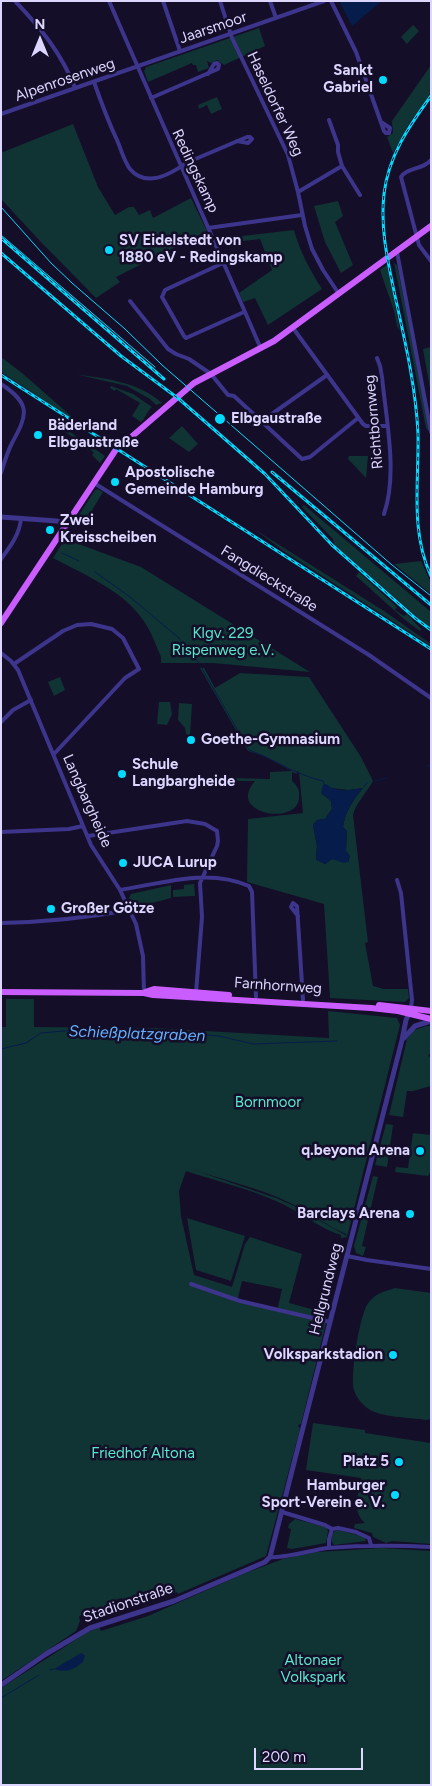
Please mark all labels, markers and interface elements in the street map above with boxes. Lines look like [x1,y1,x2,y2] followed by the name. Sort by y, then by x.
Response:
[177,8,249,48] street label: Jaarsmoor
[15,15,65,65] north arrow
[35,16,45,33] text: N
[243,49,307,159] street label: Haseldorfer Weg
[13,54,117,106] street label: Alpenrosenweg
[323,62,373,97] place label: Sankt Gabriel
[377,74,389,86] marker: Sankt Gabriel
[168,126,222,216] street label: Redingskamp
[119,232,283,267] place label: SV Eidelstedt von 1880 eV - Redingskamp
[103,244,115,256] marker: SV Eidelstedt von 1880 eV - Redingskamp
[361,374,387,470] street label: Richtbornweg
[231,410,322,428] place label: Elbgaustraße
[213,412,227,426] marker: Elbgaustraße
[48,417,139,452] place label: Bäderland Elbgaustraße
[32,429,44,441] marker: Bäderland Elbgaustraße
[125,464,264,499] place label: Apostolische Gemeinde Hamburg
[109,476,121,488] marker: Apostolische Gemeinde Hamburg
[60,512,157,547] place label: Zwei Kreisscheiben
[44,524,56,536] marker: Zwei Kreisscheiben
[217,542,321,616] street label: Fangdieckstraße
[172,625,274,660] park label: Klgv. 229 Rispenweg e.V.
[201,731,340,749] place label: Goethe-Gymnasium
[185,734,197,746] marker: Goethe-Gymnasium
[58,752,116,850] street label: Langbargheide
[132,756,235,791] place label: Schule Langbargheide
[116,768,128,780] marker: Schule Langbargheide
[133,854,217,872] place label: JUCA Lurup
[117,857,129,869] marker: JUCA Lurup
[61,900,154,918] place label: Großer Götze
[45,903,57,915] marker: Großer Götze
[233,974,323,998] street label: Farnhornweg
[68,1022,206,1046] water label: Schießplatzgraben
[235,1094,301,1112] park label: Bornmoor
[301,1142,410,1160] place label: q.beyond Arena
[414,1145,426,1157] marker: q.beyond Arena
[297,1205,400,1223] place label: Barclays Arena
[404,1208,416,1220] marker: Barclays Arena
[306,1241,346,1337] street label: Hellgrundweg
[264,1346,383,1364] place label: Volksparkstadion
[387,1349,399,1361] marker: Volksparkstadion
[91,1445,195,1463] park label: Friedhof Altona
[343,1453,389,1471] place label: Platz 5
[393,1456,405,1468] marker: Platz 5
[262,1477,385,1512] place label: Hamburger Sport-Verein e. V.
[389,1489,401,1501] marker: Hamburger Sport-Verein e. V.
[81,1579,175,1627] street label: Stadionstraße
[281,1652,345,1687] park label: Altonaer Volkspark
[257,1738,366,1770] scale bar
[262,1748,306,1766] text: 200 m

